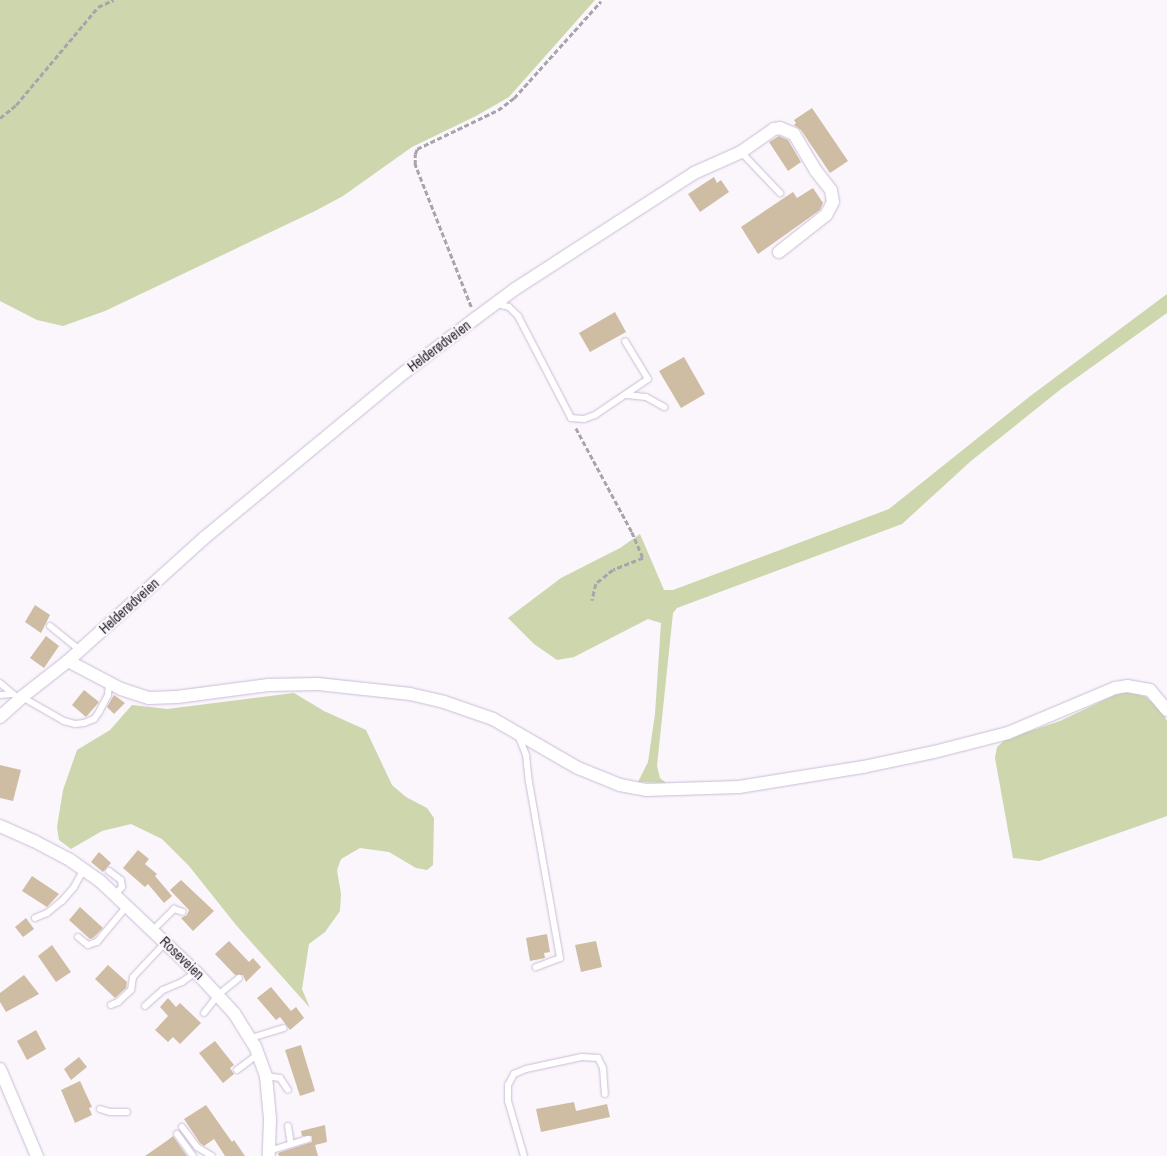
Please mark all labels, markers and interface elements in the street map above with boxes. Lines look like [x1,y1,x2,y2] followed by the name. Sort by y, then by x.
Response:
[404,317,474,375] street label: Helderødveien
[96,575,162,637] street label: Helderødveien
[156,933,208,983] street label: Roseveien

